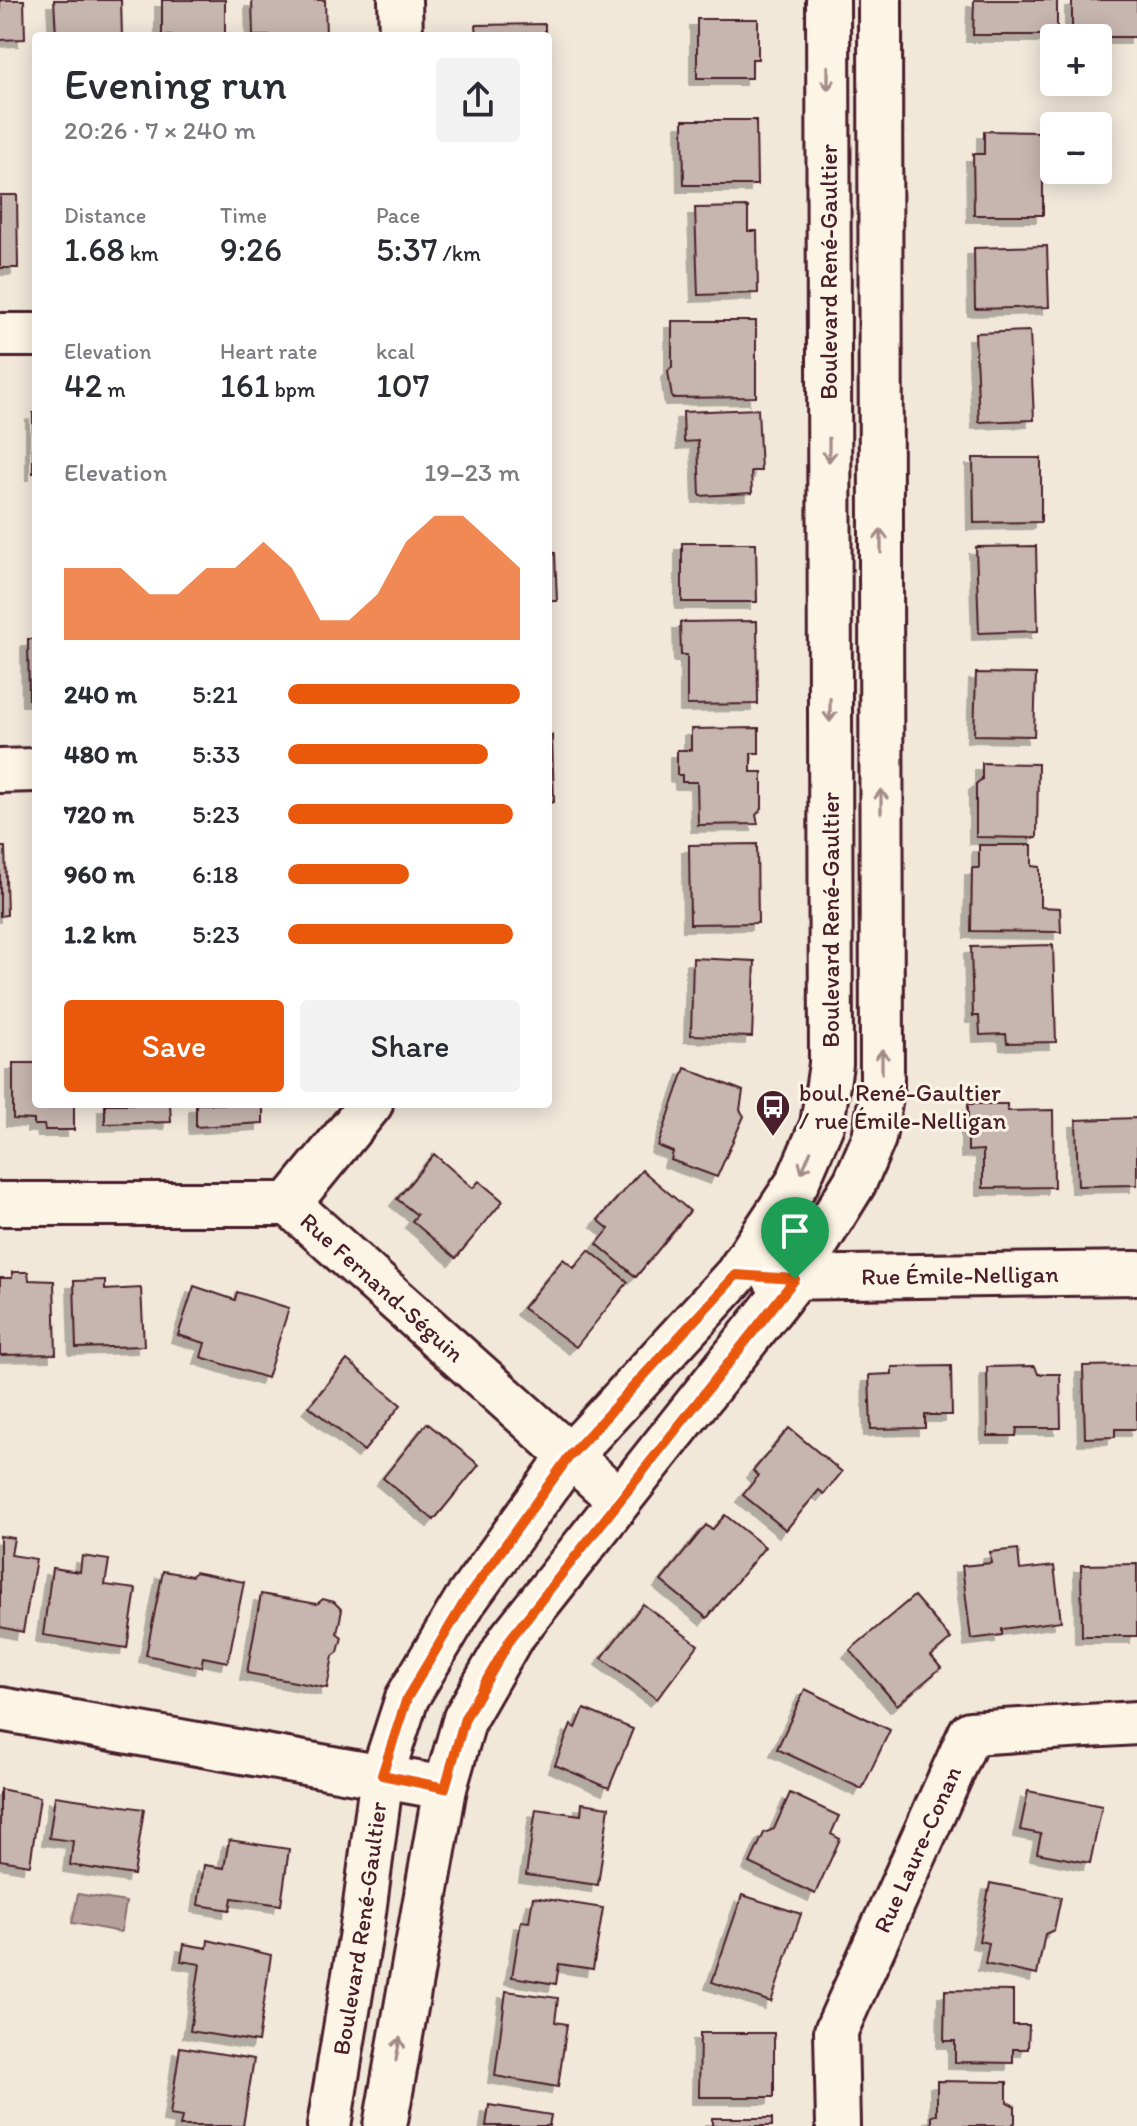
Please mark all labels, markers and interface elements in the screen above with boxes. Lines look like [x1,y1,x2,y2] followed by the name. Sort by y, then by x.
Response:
[1040,24,1112,184] map controls
[1040,24,1112,96] button: +
[64,57,287,110] text: Evening run
[436,58,520,142] button: share
[820,64,836,91] one-way arrow
[1040,112,1112,184] button: −
[64,114,256,146] text: 20:26 · 7 × 240 m
[814,144,843,400] street label: Boulevard René-Gaultier
[64,202,146,229] text: Distance
[220,202,267,229] text: Time
[376,202,420,229] text: Pace
[64,229,125,270] text: 1.68
[220,229,282,270] text: 9:26
[376,229,438,270] text: 5:37
[125,240,159,267] text: km
[438,240,481,267] text: /km
[64,338,151,365] text: Elevation
[220,338,317,365] text: Heart rate
[376,338,415,365] text: kcal
[64,365,102,406] text: 42
[220,365,270,406] text: 161
[376,365,430,406] text: 107
[102,376,126,403] text: m
[270,376,315,403] text: bpm
[821,436,837,463] one-way arrow
[64,456,167,488] text: Elevation
[424,456,520,488] text: 19–23 m
[873,528,889,555] one-way arrow
[64,678,137,710] text: 240 m
[192,678,238,710] text: 5:21
[822,696,838,723] one-way arrow
[64,738,138,770] text: 480 m
[192,738,240,770] text: 5:33
[873,788,889,815] one-way arrow
[816,792,845,1048] street label: Boulevard René-Gaultier
[64,798,134,830] text: 720 m
[192,798,240,830] text: 5:23
[64,858,135,890] text: 960 m
[192,858,238,890] text: 6:18
[64,918,136,950] text: 1.2 km
[192,918,240,950] text: 5:23
[64,1000,284,1092] button: Save
[300,1000,520,1092] button: Share
[874,1048,890,1075] one-way arrow
[799,1078,1007,1135] place label: boul. René-Gaultier / rue Émile-Nelligan
[754,1088,792,1138] bus stop icon: boul. René-Gaultier / rue Émile-Nelligan
[798,1149,812,1174] one-way arrow
[761,1197,829,1279] pin
[294,1206,471,1368] street label: Rue Fernand-Séguin
[773,1209,817,1253] icon: arrive
[861,1259,1059,1291] street label: Rue Émile-Nelligan
[867,1761,967,1937] street label: Rue Laure-Conan
[326,1800,392,2057] street label: Boulevard René-Gaultier
[392,2037,407,2062] one-way arrow

